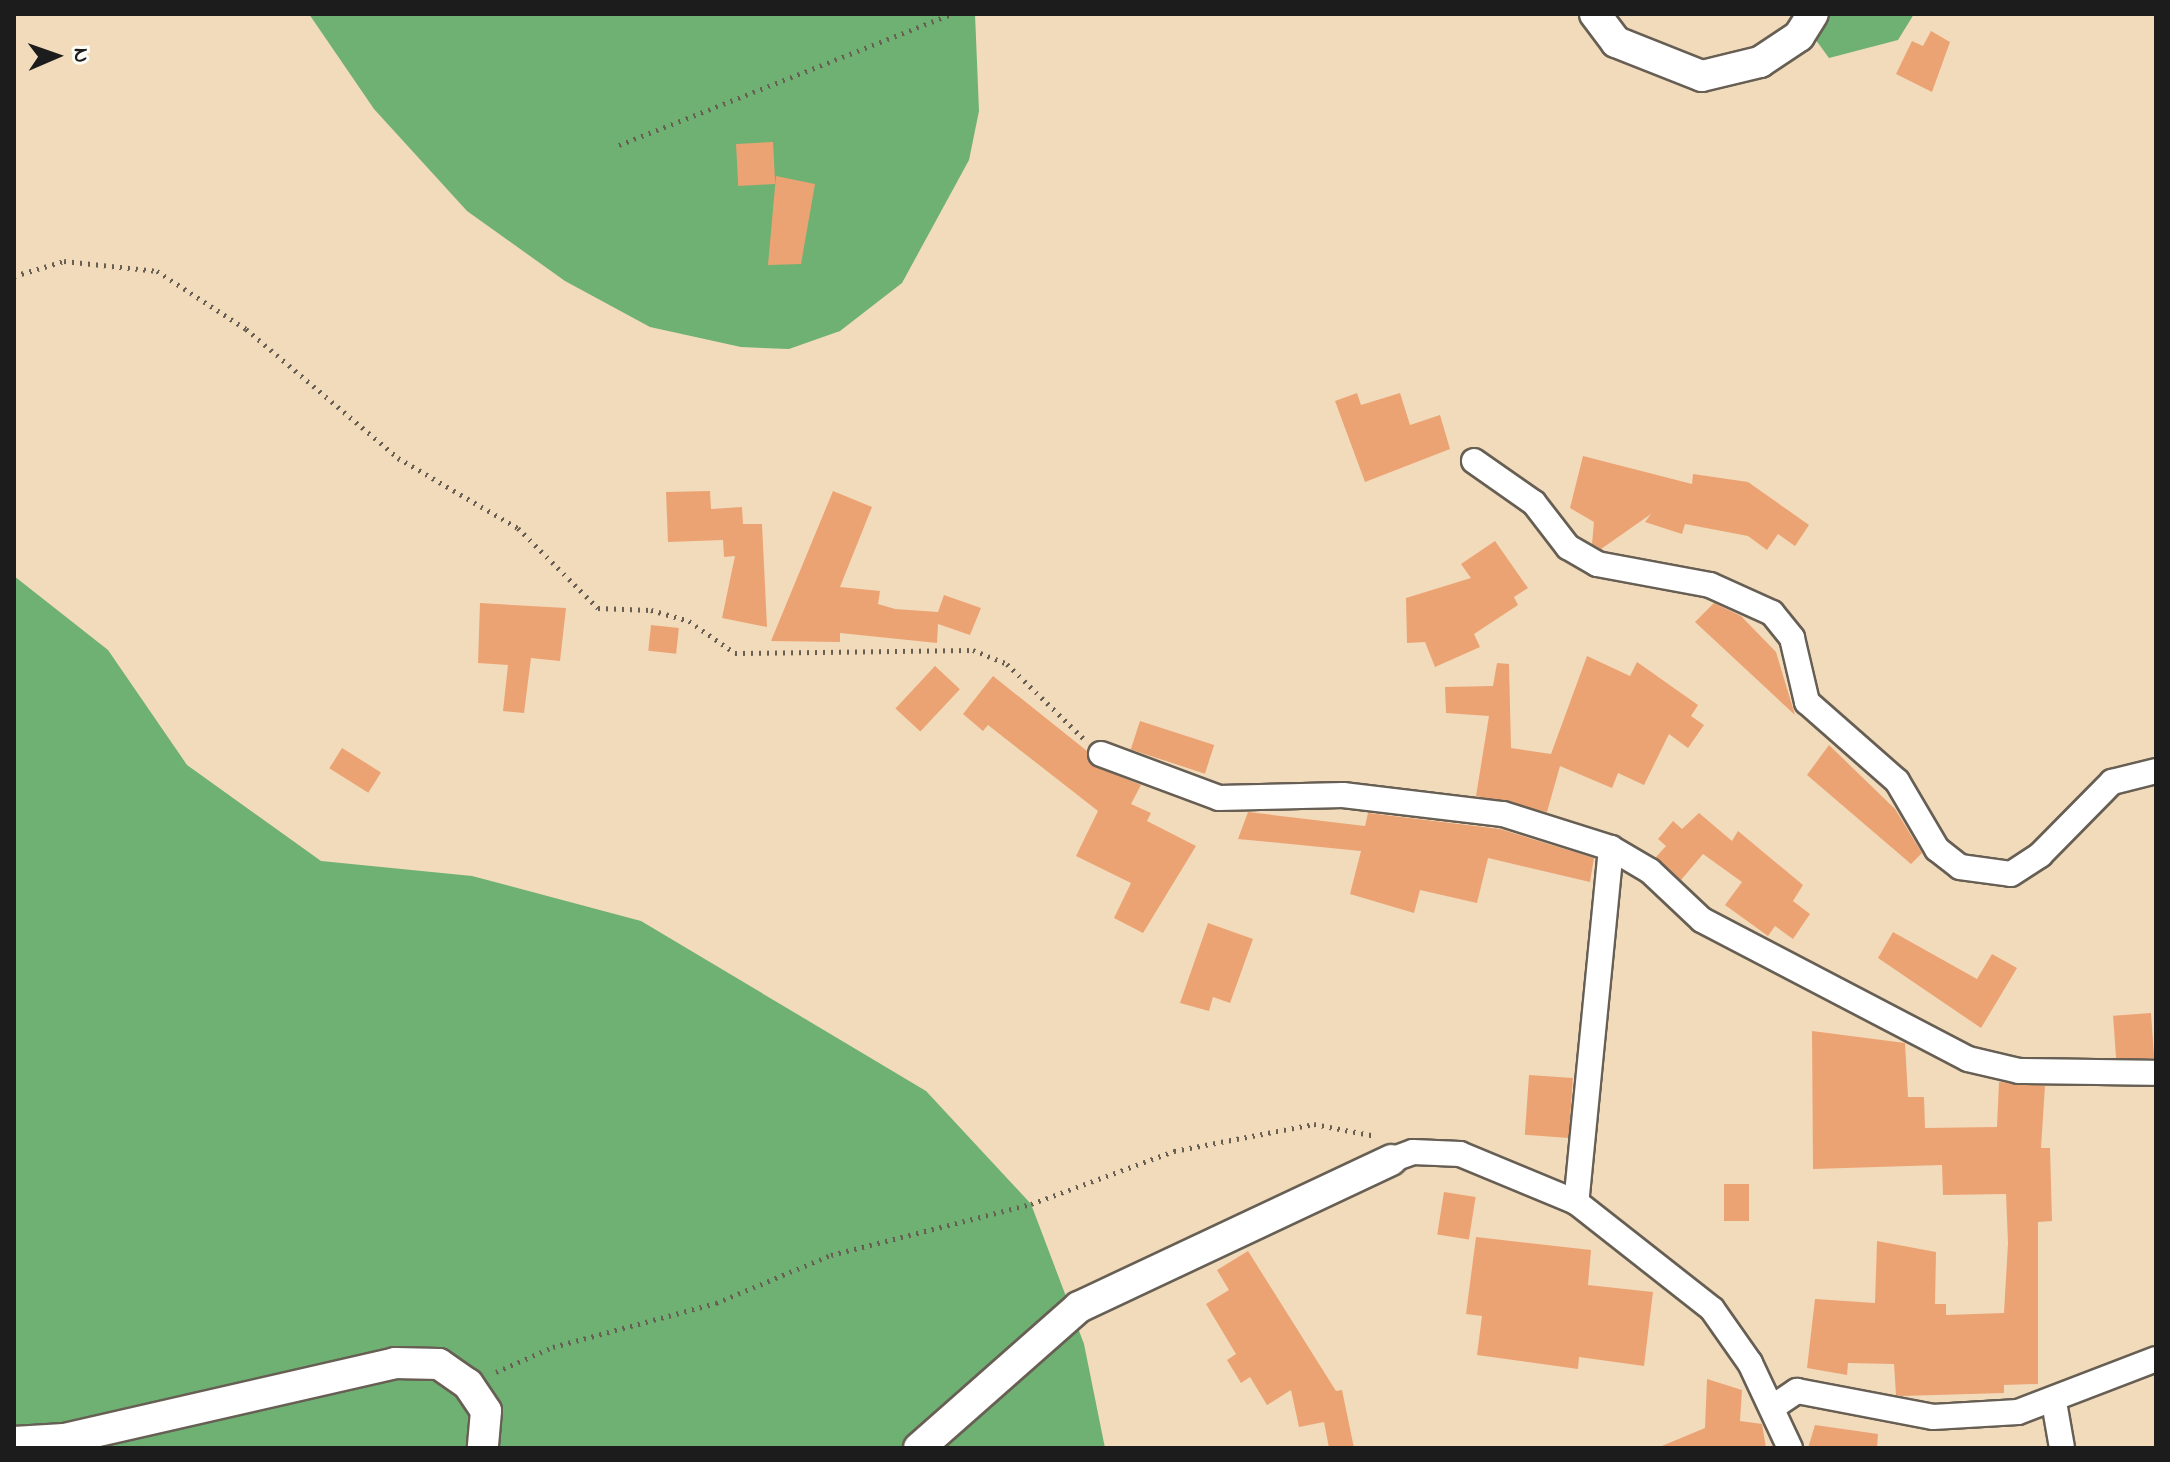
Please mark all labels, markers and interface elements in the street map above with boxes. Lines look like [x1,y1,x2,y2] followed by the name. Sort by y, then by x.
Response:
[16,16,96,96] north arrow
[64,47,96,63] text: N

